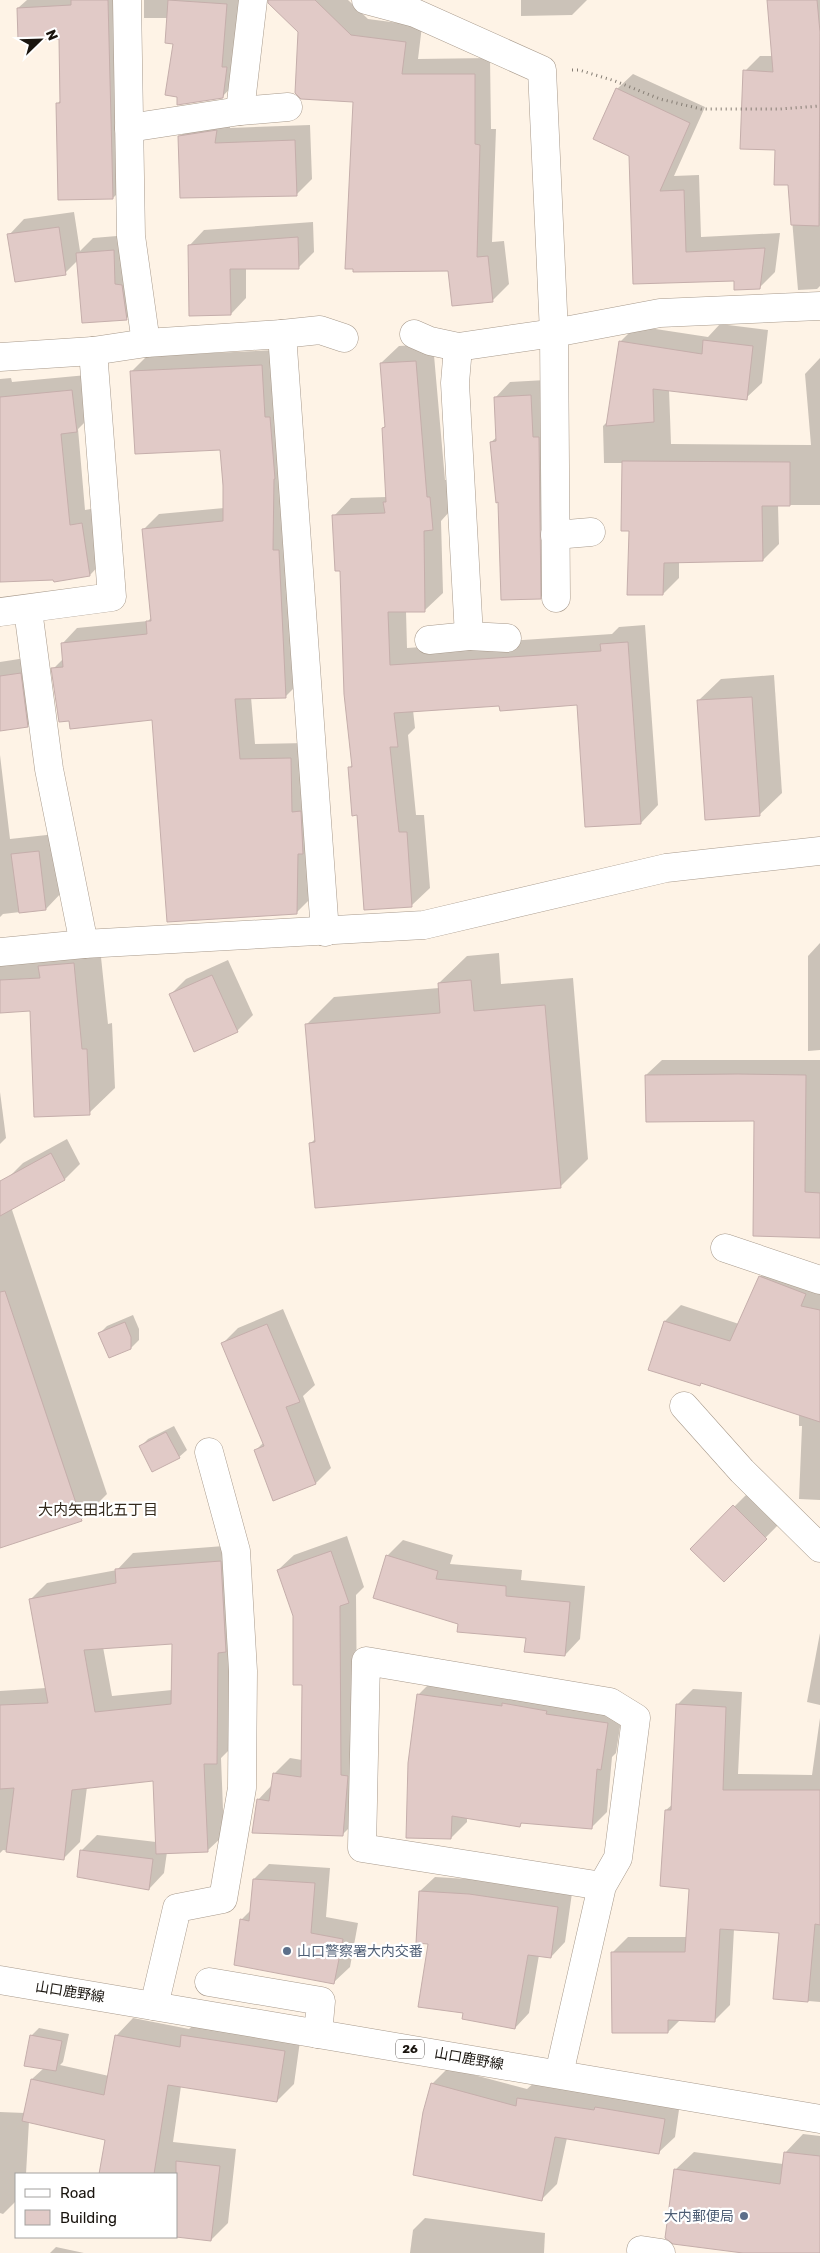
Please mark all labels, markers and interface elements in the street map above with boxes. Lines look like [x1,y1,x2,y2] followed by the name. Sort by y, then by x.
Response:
[15,15,65,65] north arrow
[42,27,61,43] text: N
[38,1501,158,1519] district label: 大内矢田北五丁目
[297,1943,423,1960] place label: 山口警察署大内交番
[281,1945,293,1957] marker: 山口警察署大内交番
[34,1978,106,2006] street label: 山口鹿野線
[396,2040,424,2058] road number: 26
[433,2045,505,2073] street label: 山口鹿野線
[15,2173,178,2238] legend
[60,2184,96,2202] text: Road
[664,2208,734,2225] place label: 大内郵便局
[60,2209,117,2227] text: Building
[738,2210,750,2222] marker: 大内郵便局

